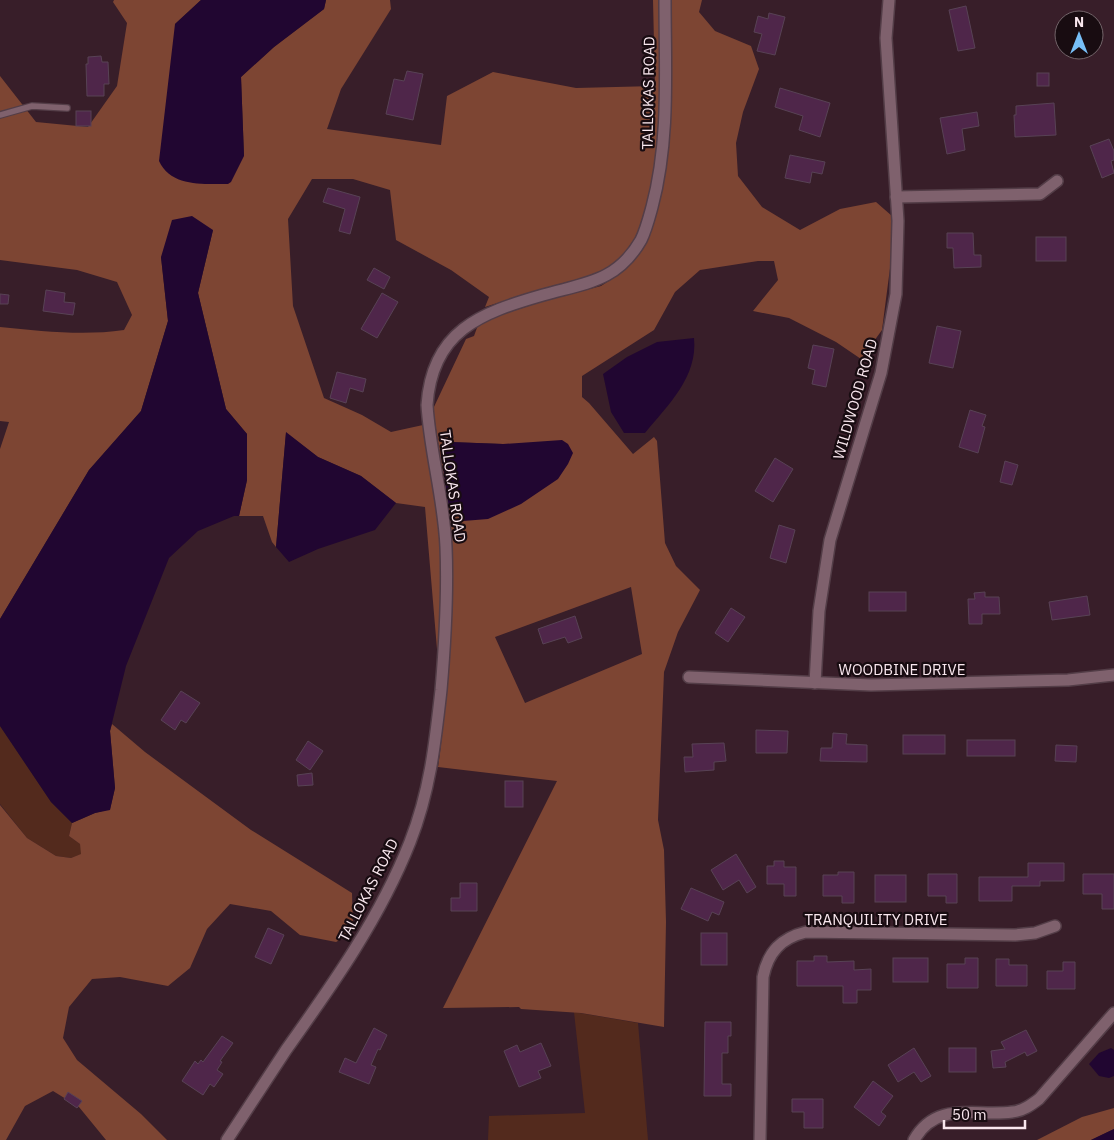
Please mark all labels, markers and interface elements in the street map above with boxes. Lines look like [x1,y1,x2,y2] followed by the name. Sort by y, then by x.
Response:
[1054,10,1104,60] north arrow
[1074,13,1084,31] text: N
[638,36,658,150] street label: TALLOKAS ROAD
[829,336,881,462] street label: WILDWOOD ROAD
[436,429,470,543] street label: TALLOKAS ROAD
[839,660,965,679] street label: WOODBINE DRIVE
[334,835,402,945] street label: TALLOKAS ROAD
[804,910,948,929] street label: TRANQUILITY DRIVE
[944,1098,1025,1130] scale bar
[952,1105,987,1124] text: 50 m

